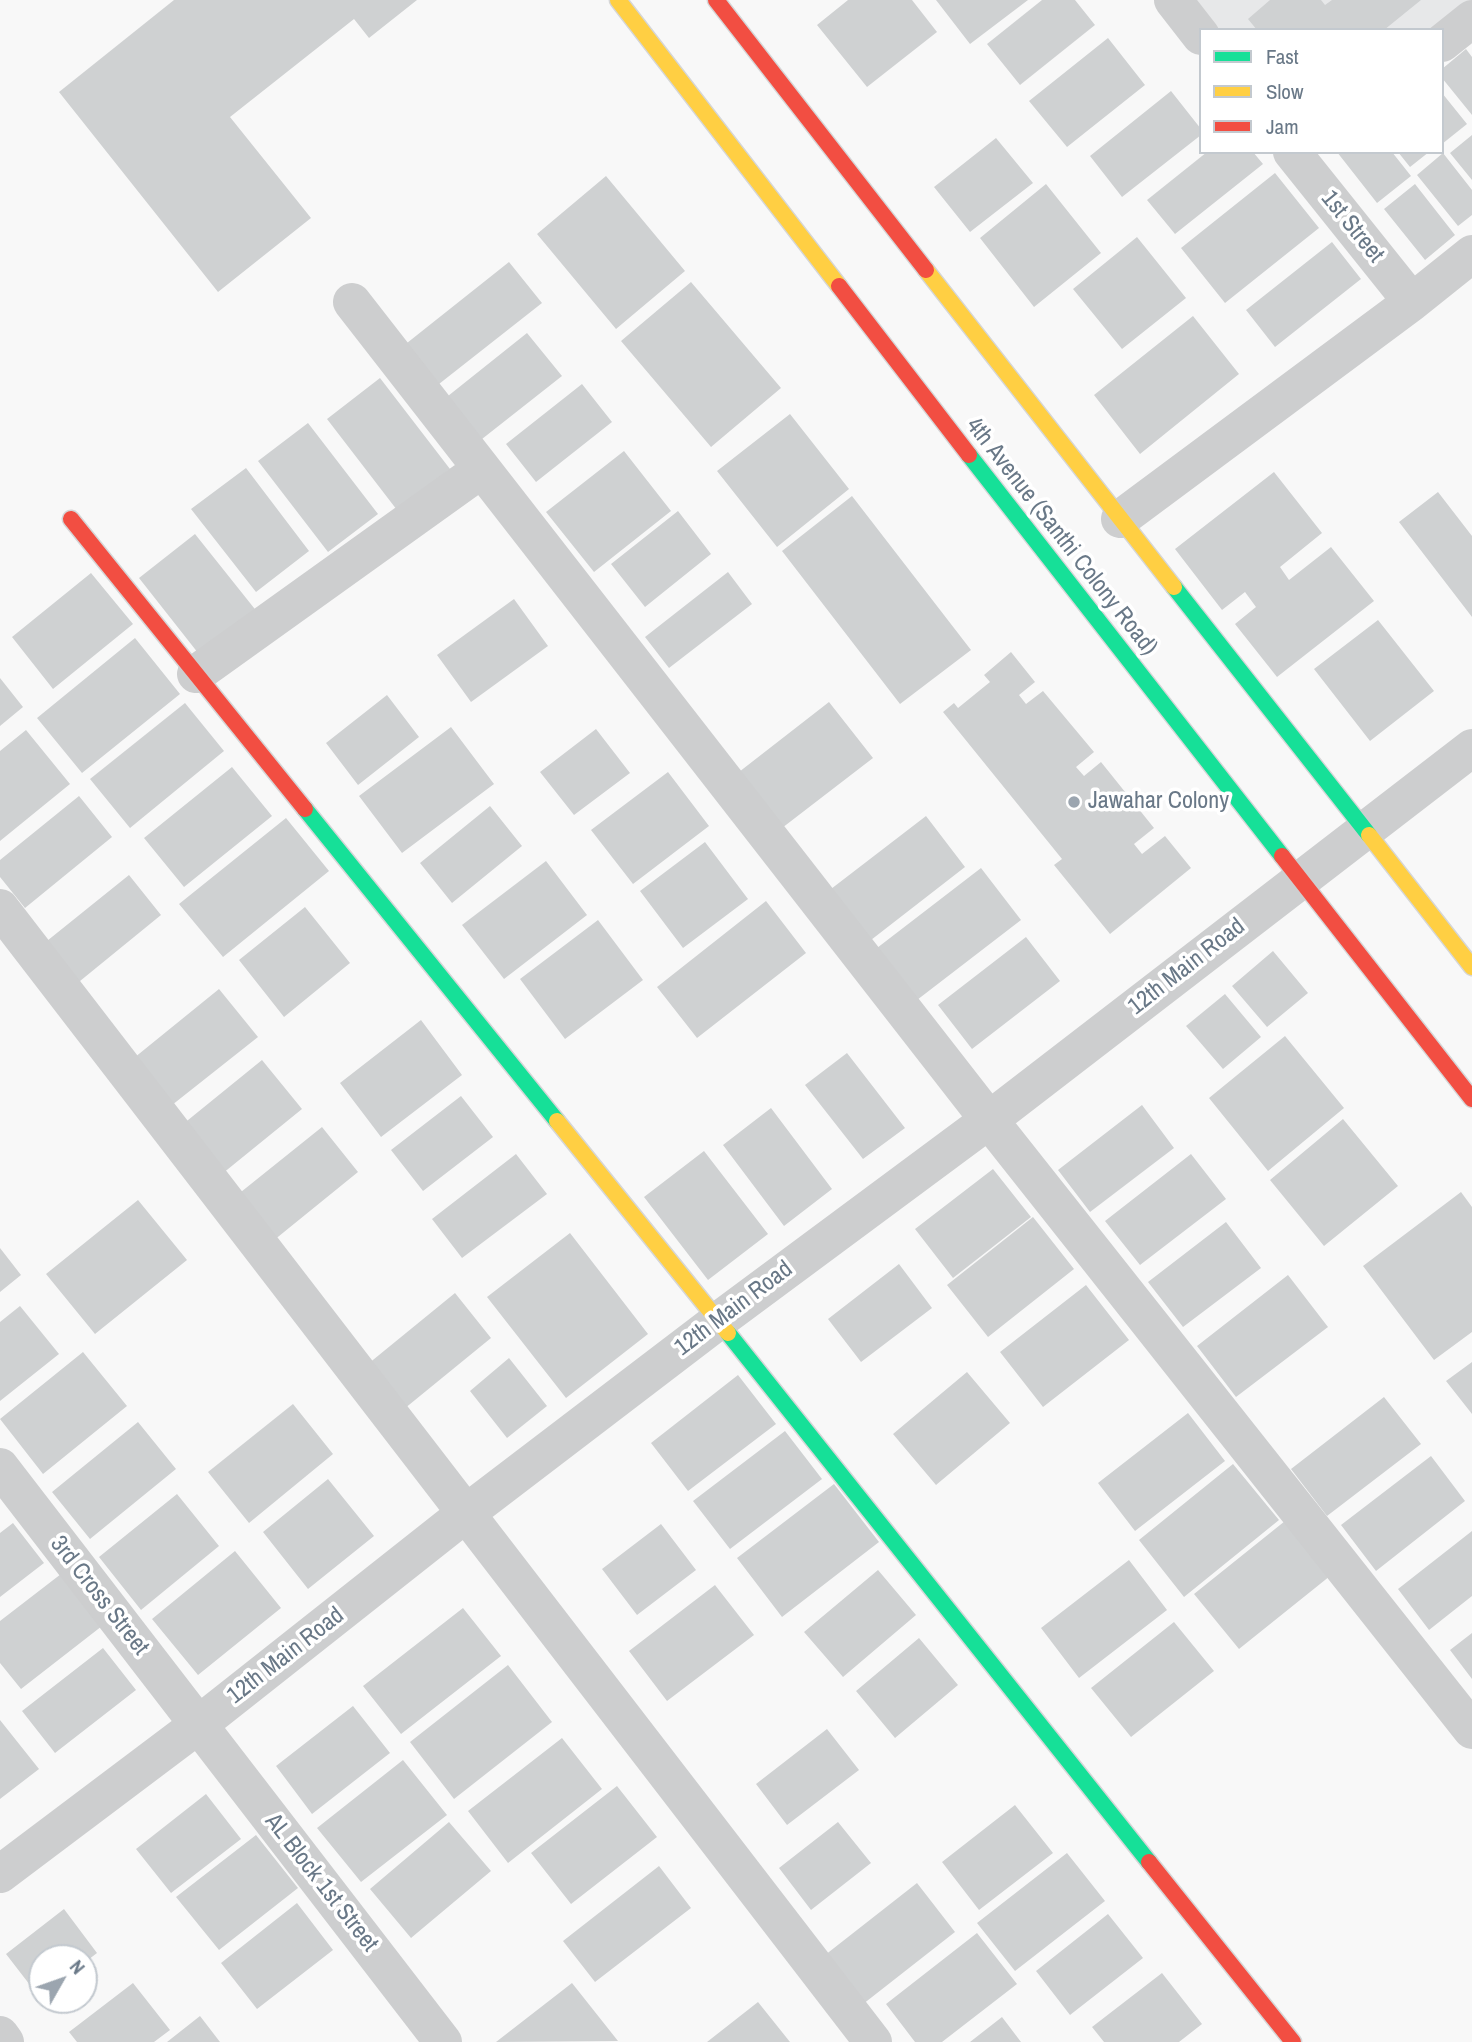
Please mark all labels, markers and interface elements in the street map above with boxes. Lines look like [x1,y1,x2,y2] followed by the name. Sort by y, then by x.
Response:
[1199,28,1444,154] legend
[1266,42,1299,71] text: Fast
[1266,77,1303,106] text: Slow
[1266,112,1299,141] text: Jam
[1314,185,1390,269] street label: 1st Street
[959,412,1163,662] street label: 4th Avenue (Santhi Colony Road)
[1088,788,1229,816] place label: Jawahar Colony
[1066,794,1082,810] marker: Jawahar Colony
[1123,913,1251,1021] street label: 12th Main Road
[669,1255,799,1363] street label: 12th Main Road
[44,1531,154,1661] street label: 3rd Cross Street
[222,1602,350,1710] street label: 12th Main Road
[258,1808,384,1958] street label: AL Block 1st Street
[28,1944,98,2014] north arrow
[64,1954,91,1979] text: N

